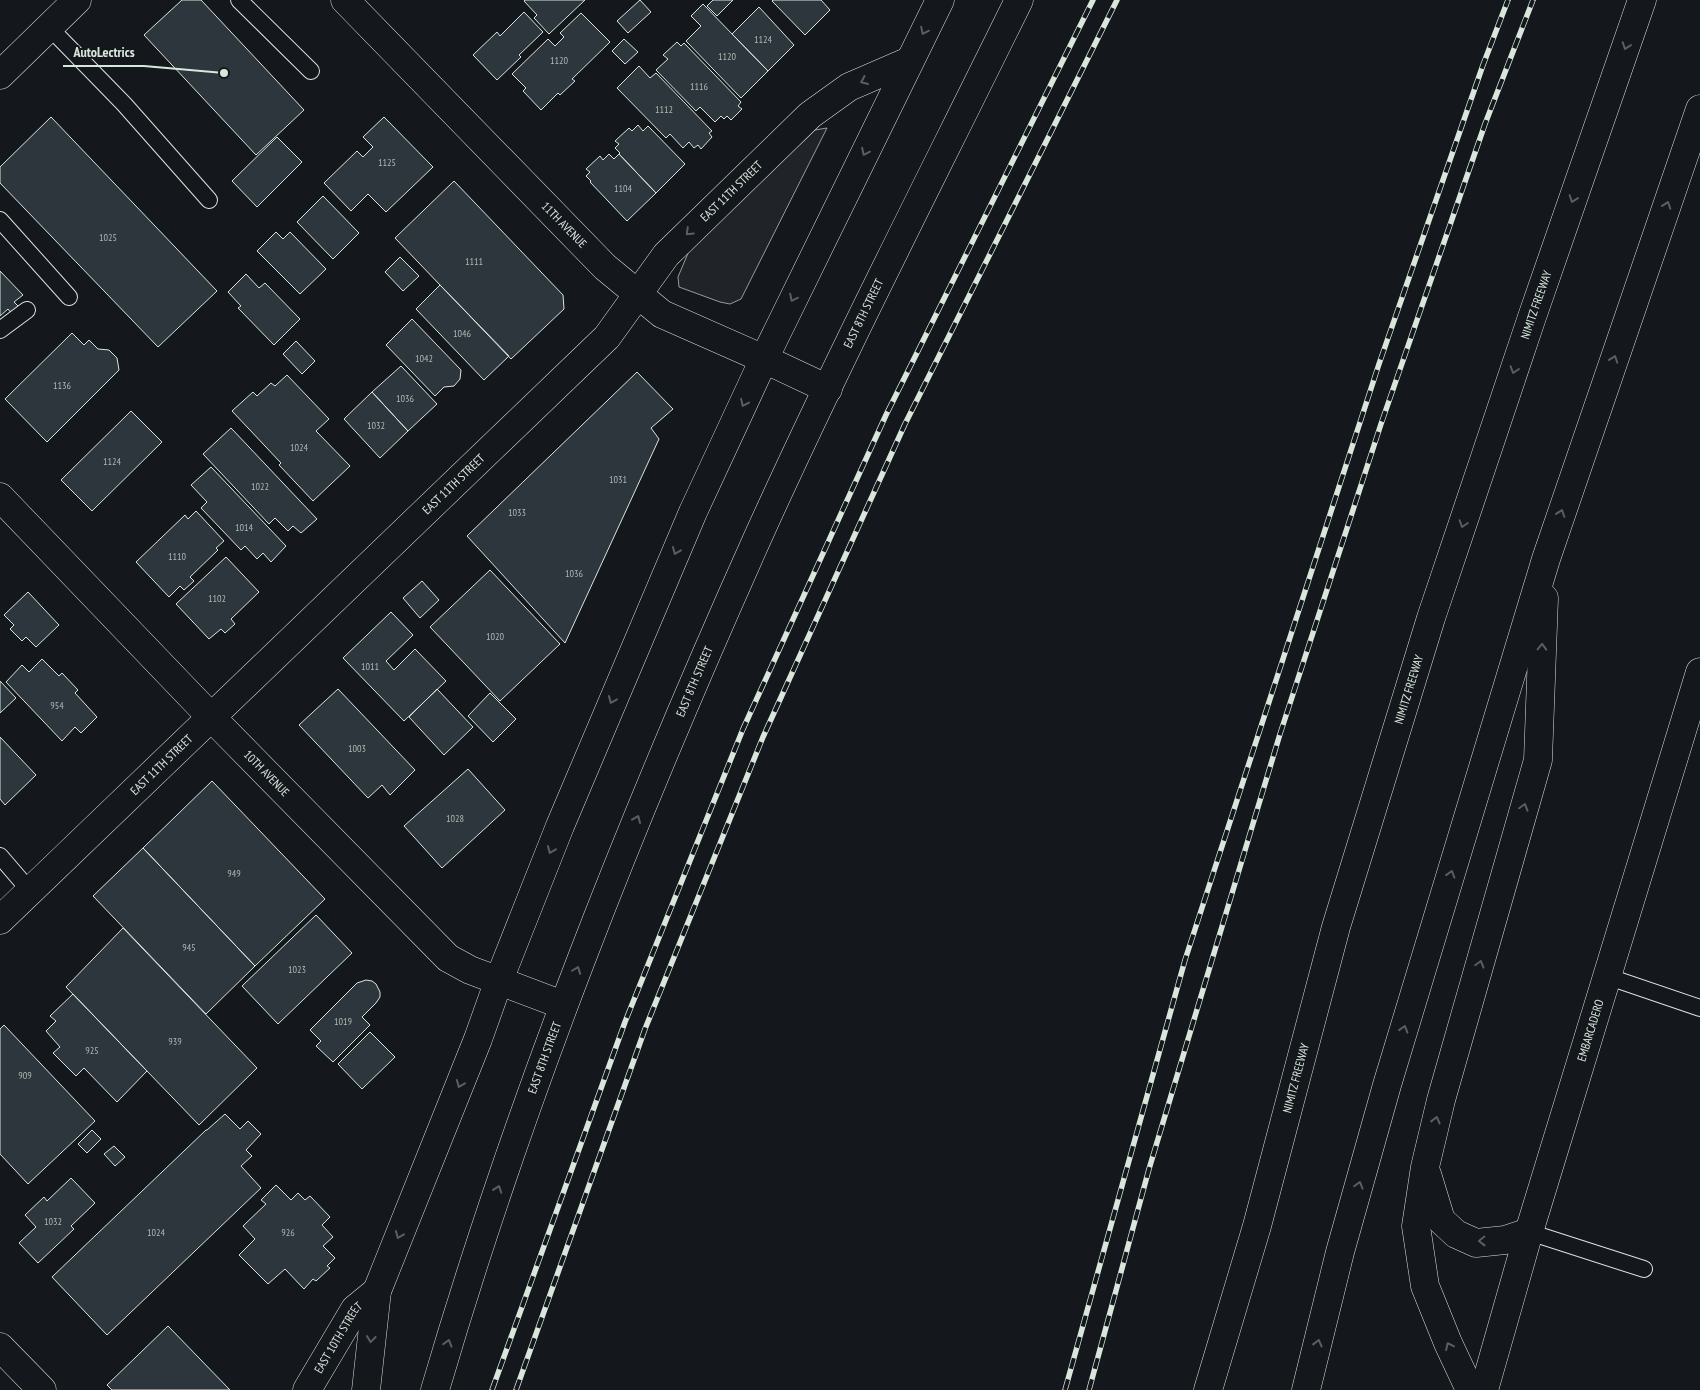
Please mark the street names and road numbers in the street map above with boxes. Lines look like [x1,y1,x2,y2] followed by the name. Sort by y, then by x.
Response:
[697,157,766,224] street label: EAST 11TH STREET
[539,198,590,251] street label: 11TH AVENUE
[1517,268,1555,341] street label: NIMITZ FREEWAY
[840,276,887,350] street label: EAST 8TH STREET
[419,450,488,517] street label: EAST 11TH STREET
[672,643,716,719] street label: EAST 8TH STREET
[1391,652,1426,726] street label: NIMITZ FREEWAY
[127,731,196,798] street label: EAST 11TH STREET
[241,747,293,799] street label: 10TH AVENUE
[1574,997,1607,1063] street label: EMBARCADERO
[524,1019,564,1095] street label: EAST 8TH STREET
[1279,1041,1312,1115] street label: NIMITZ FREEWAY
[311,1298,365,1376] street label: EAST 10TH STREET

